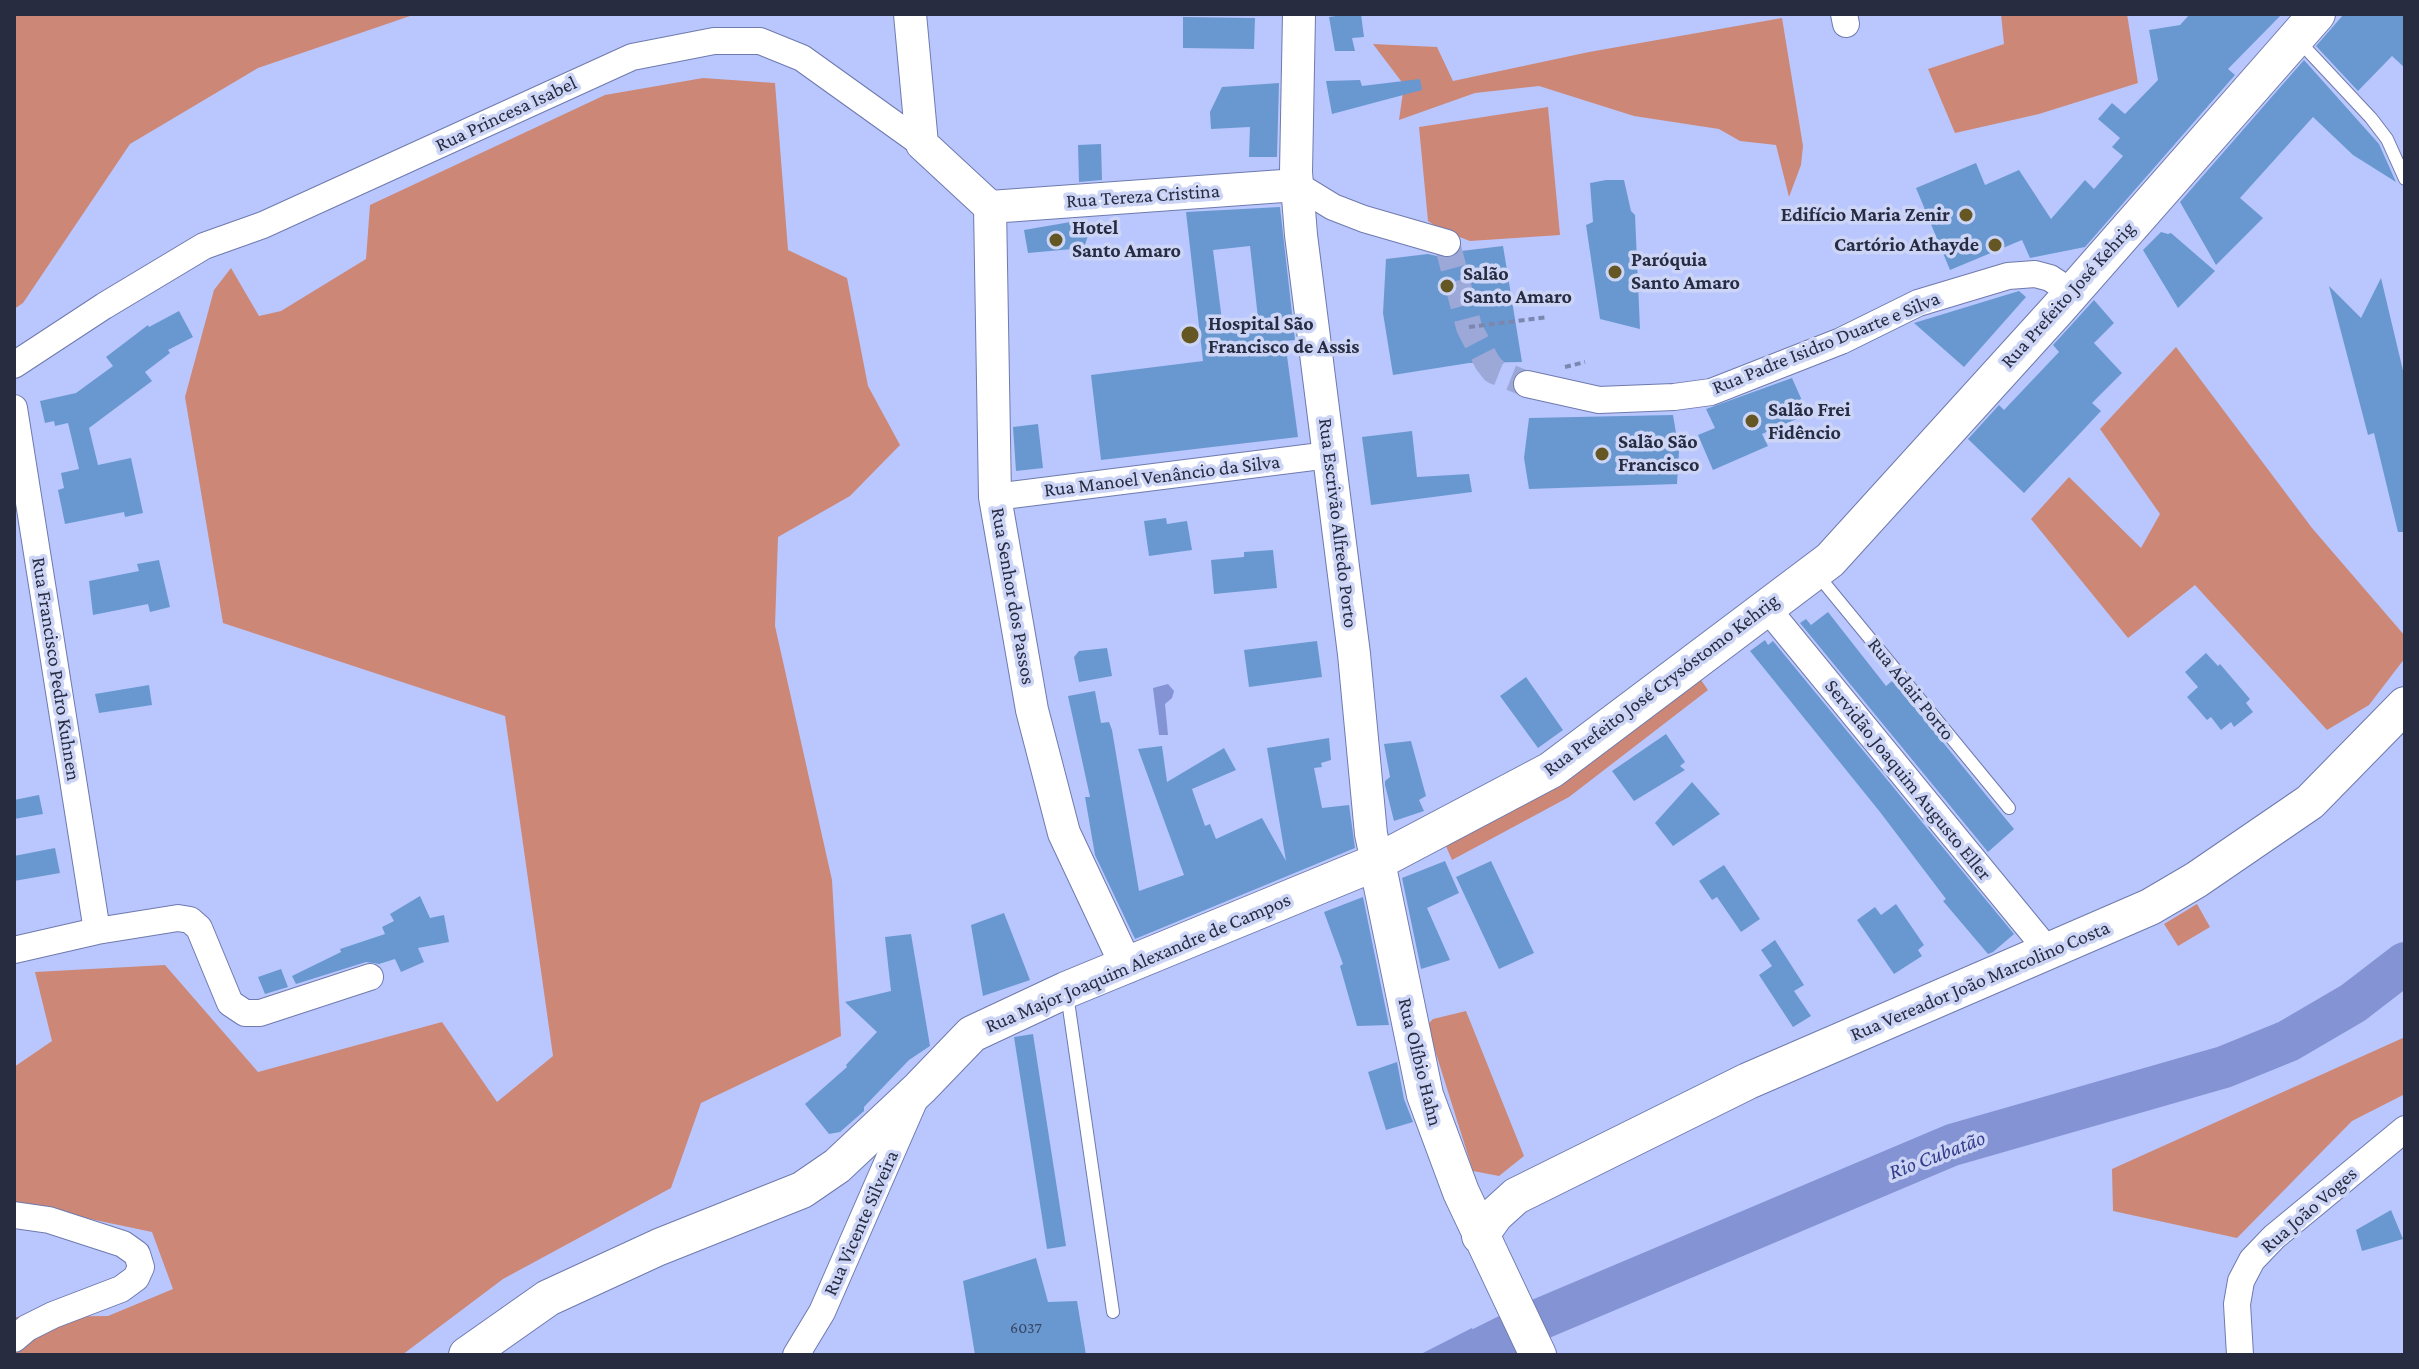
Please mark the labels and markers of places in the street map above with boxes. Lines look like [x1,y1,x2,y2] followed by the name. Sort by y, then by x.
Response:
[1781,203,1950,227] place label: Edifício Maria Zenir
[1957,206,1975,224] marker: Edifício Maria Zenir
[1072,216,1181,263] place label: Hotel Santo Amaro
[1047,231,1065,249] marker: Hotel Santo Amaro
[1834,233,1979,257] place label: Cartório Athayde
[1986,236,2004,254] marker: Cartório Athayde
[1631,248,1740,295] place label: Paróquia Santo Amaro
[1463,262,1572,309] place label: Salão Santo Amaro
[1606,263,1624,281] marker: Paróquia Santo Amaro
[1438,277,1456,295] marker: Salão Santo Amaro
[1208,312,1359,359] place label: Hospital São Francisco de Assis
[1179,324,1201,346] marker: Hospital São Francisco de Assis
[1768,398,1850,445] place label: Salão Frei Fidêncio
[1743,412,1761,430] marker: Salão Frei Fidêncio
[1618,430,1699,477] place label: Salão São Francisco
[1593,445,1611,463] marker: Salão São Francisco

